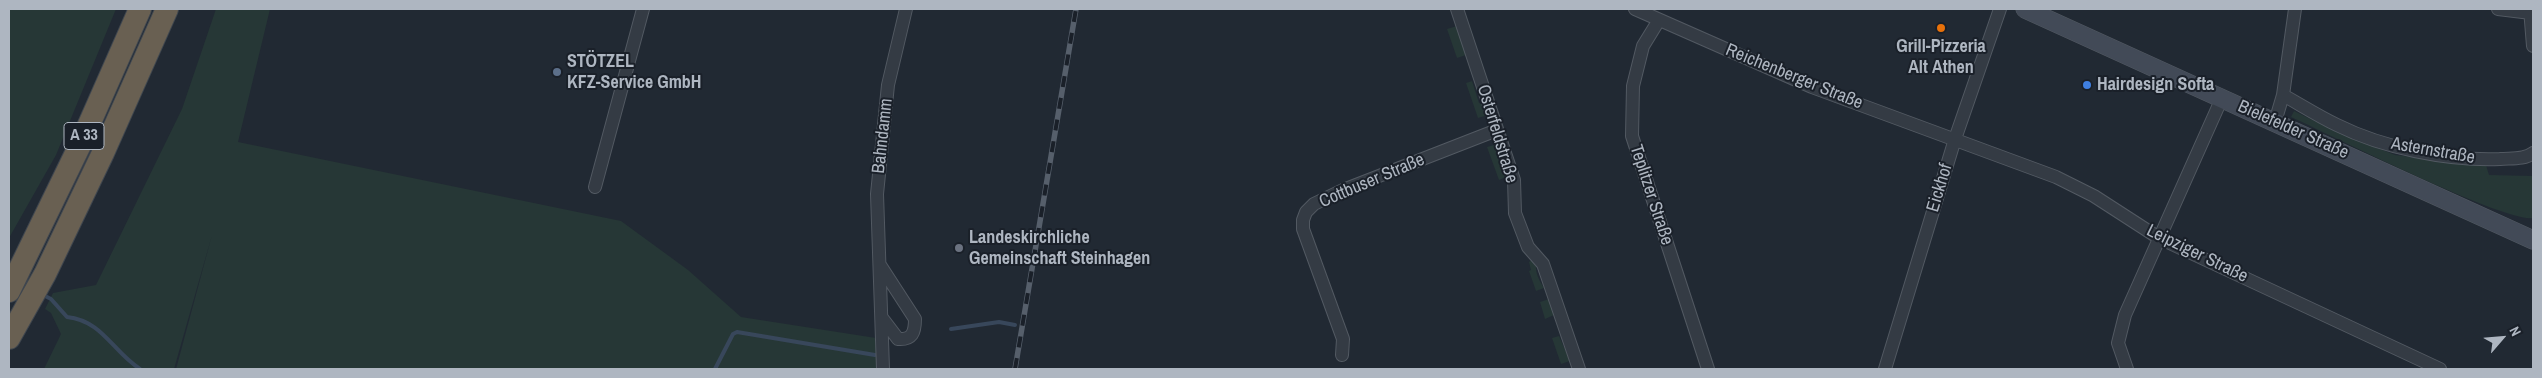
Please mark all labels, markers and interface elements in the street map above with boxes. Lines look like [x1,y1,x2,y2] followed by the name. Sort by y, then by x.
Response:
[1935,22,1947,34] marker: Grill-Pizzeria Alt Athen
[1896,36,1986,78] place label: Grill-Pizzeria Alt Athen
[1722,40,1866,114] street label: Reichenberger Straße
[567,51,702,94] place label: STÖTZEL KFZ-Service GmbH
[551,66,563,78] marker: STÖTZEL KFZ-Service GmbH
[2097,74,2214,96] place label: Hairdesign Softa
[2081,79,2093,91] marker: Hairdesign Softa
[1472,82,1522,186] street label: Osterfeldstraße
[2234,96,2352,164] street label: Bielefelder Straße
[868,97,898,175] street label: Bahndamm
[64,122,104,150] road number: A 33
[2390,133,2476,169] street label: Asternstraße
[1625,142,1677,248] street label: Teplitzer Straße
[1316,149,1428,213] street label: Cottbuser Straße
[1922,161,1958,215] street label: Eickhof
[2143,220,2251,288] street label: Leipziger Straße
[969,227,1150,270] place label: Landeskirchliche Gemeinschaft Steinhagen
[953,242,965,254] marker: Landeskirchliche Gemeinschaft Steinhagen
[2477,313,2527,363] north arrow
[2505,323,2525,339] text: N

